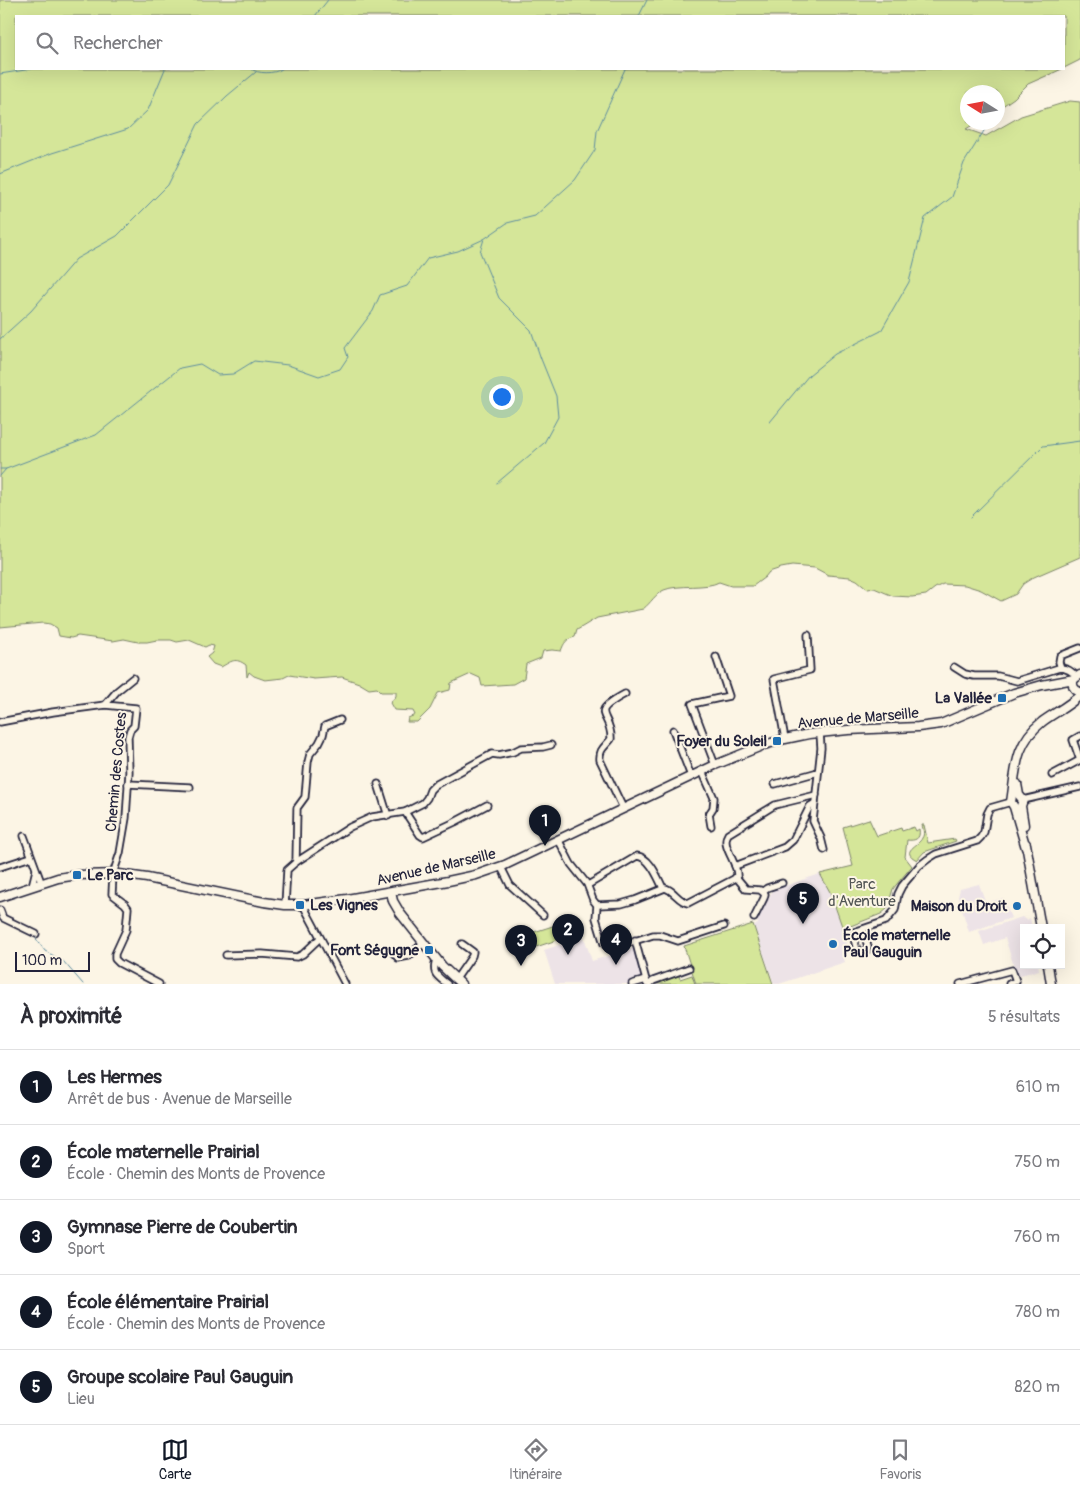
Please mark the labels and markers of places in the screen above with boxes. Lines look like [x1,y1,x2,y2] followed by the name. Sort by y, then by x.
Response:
[935,689,993,708] place label: La Vallée
[996,692,1008,704] marker: La Vallée
[676,732,767,751] place label: Foyer du Soleil
[771,735,783,747] marker: Foyer du Soleil
[529,805,561,846] pin: 1
[87,866,134,885] place label: Le Parc
[71,869,83,881] marker: Le Parc
[787,883,819,924] pin: 5
[310,896,378,915] place label: Les Vignes
[911,897,1008,916] place label: Maison du Droit
[294,899,306,911] marker: Les Vignes
[1011,900,1023,912] marker: Maison du Droit
[552,914,584,955] pin: 2
[600,924,632,965] pin: 4
[505,925,537,966] pin: 3
[843,926,951,962] place label: École maternelle Paul Gauguin
[827,938,839,950] marker: École maternelle Paul Gauguin
[330,941,420,960] place label: Font Ségugne
[423,944,435,956] marker: Font Ségugne

